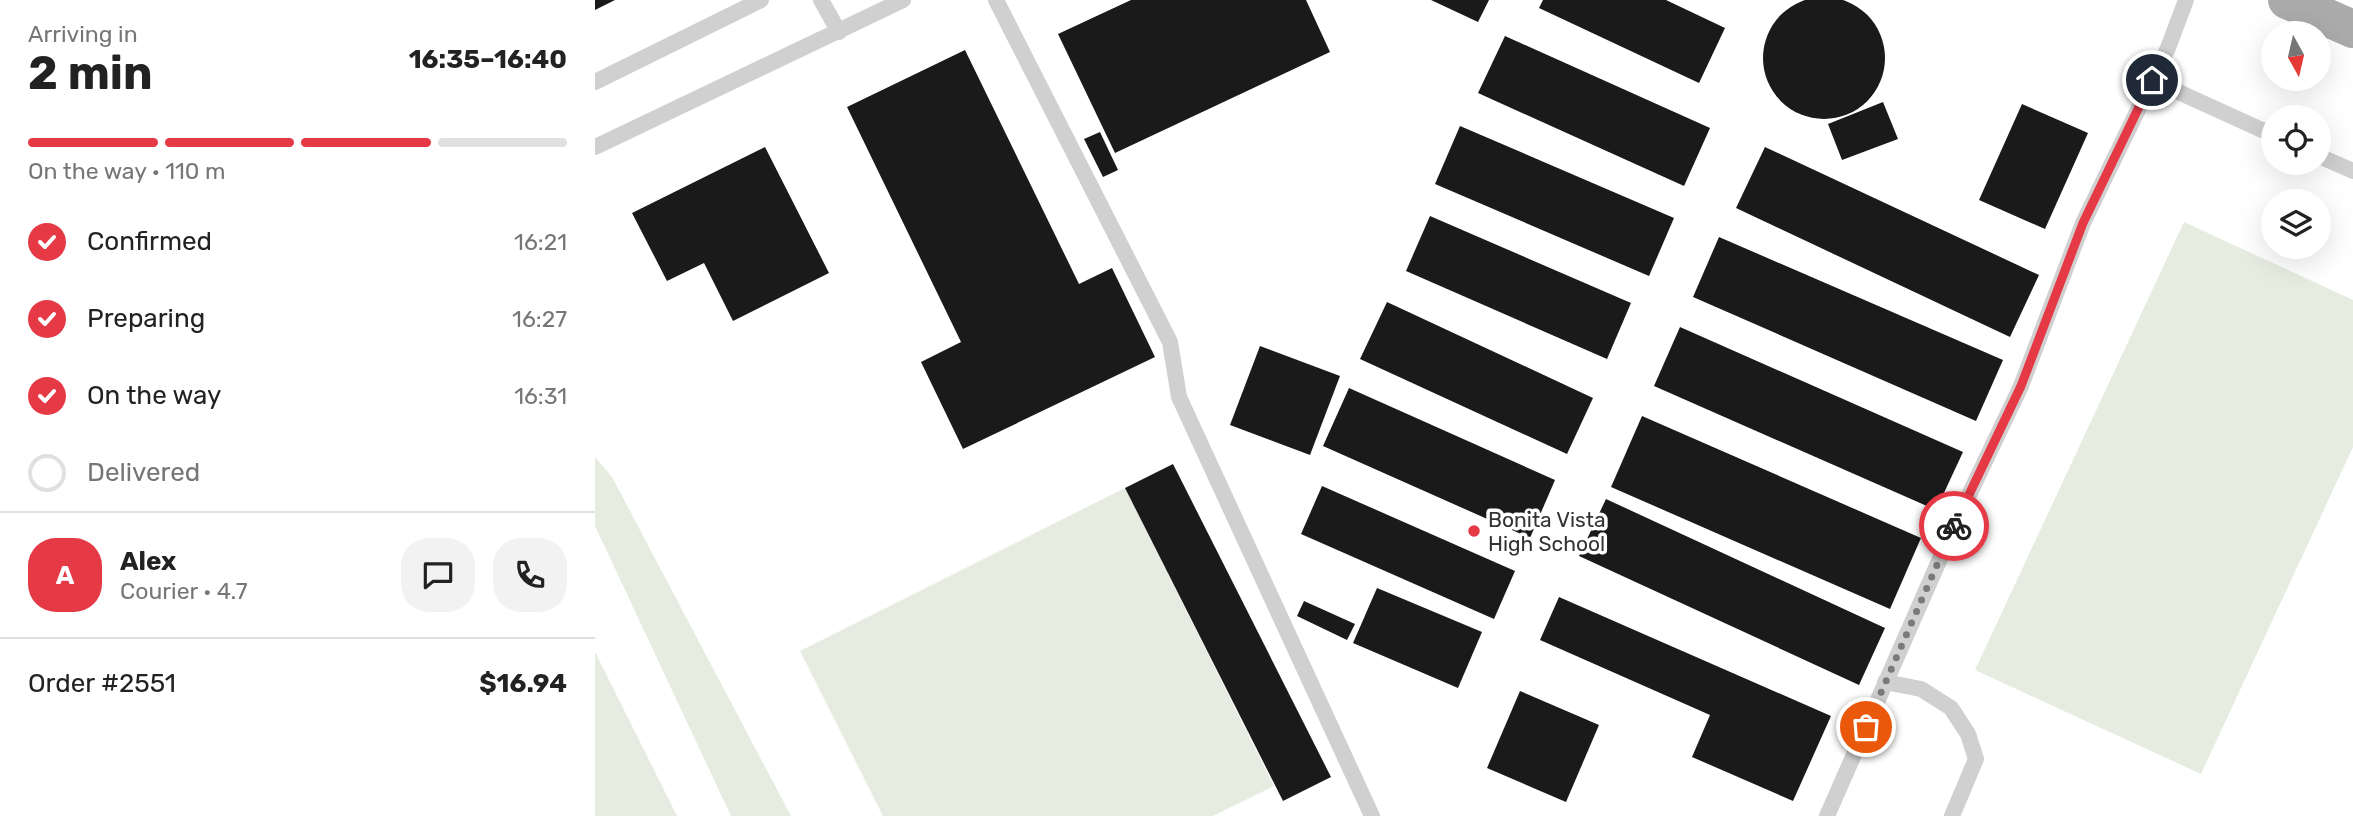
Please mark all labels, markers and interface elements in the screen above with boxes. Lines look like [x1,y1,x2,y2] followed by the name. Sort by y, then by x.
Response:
[28,20,138,48] text: Arriving in
[2261,21,2331,91] north arrow
[2261,21,2331,259] map controls
[409,44,567,75] text: 16:35–16:40
[28,46,153,101] text: 2 min
[2122,50,2182,110] pin
[2133,61,2171,99] icon: home
[2261,105,2331,175] button: locate
[28,157,226,185] text: On the way · 110 m
[2261,189,2331,259] button: layers
[28,223,66,261] icon: check
[87,226,212,257] text: Confirmed
[514,228,567,256] text: 16:21
[28,300,66,338] icon: check
[87,303,205,334] text: Preparing
[512,305,567,333] text: 16:27
[28,377,66,415] icon: check
[87,380,221,411] text: On the way
[514,382,567,410] text: 16:31
[87,457,200,488] text: Delivered
[1919,491,1989,561] courier
[1488,507,1606,556] place label: Bonita Vista High School
[1935,507,1973,545] icon: bike
[1466,523,1482,539] marker: Bonita Vista High School
[401,538,475,612] button: chat
[493,538,567,612] button: phone
[120,546,176,577] text: Alex
[56,560,74,591] text: A
[120,577,247,605] text: Courier · 4.7
[28,668,176,699] text: Order #2551
[479,668,567,699] text: $16.94
[1836,697,1896,757] pin
[1847,708,1885,746] icon: bag

